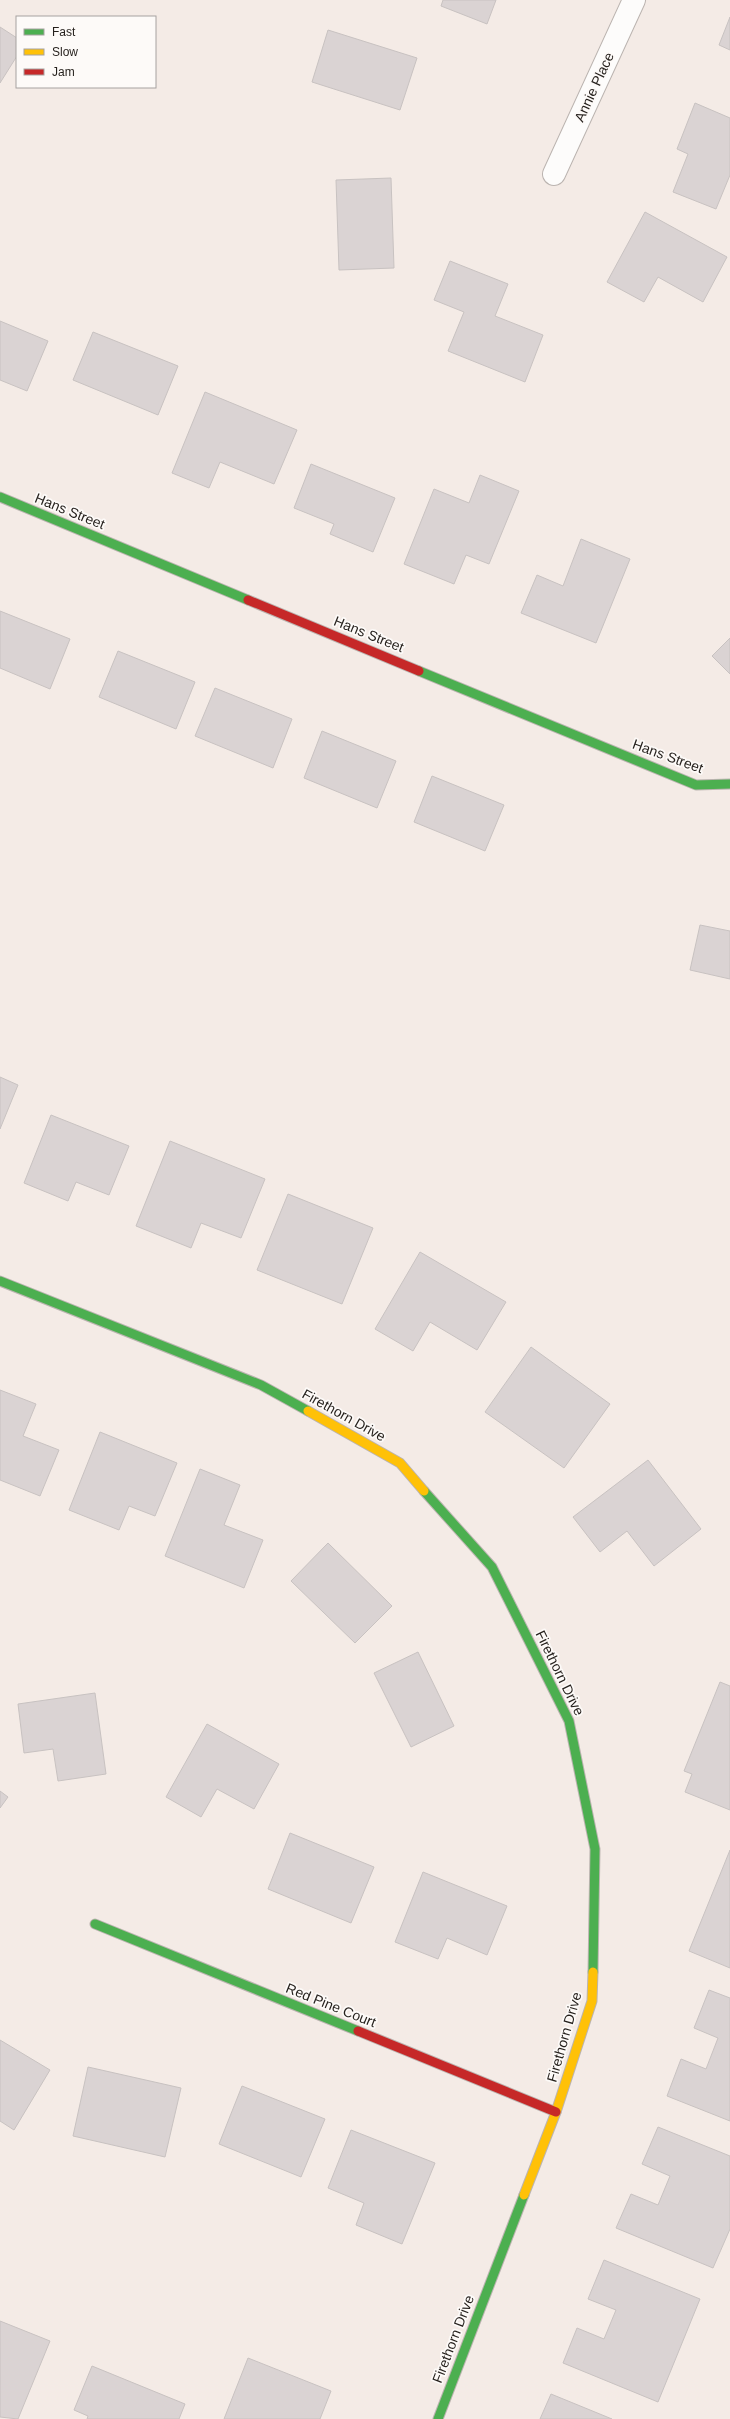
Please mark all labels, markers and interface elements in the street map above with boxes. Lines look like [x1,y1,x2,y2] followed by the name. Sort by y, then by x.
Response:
[16,16,156,88] legend
[52,25,76,39] text: Fast
[52,45,78,59] text: Slow
[571,50,617,124] street label: Annie Place
[52,65,75,79] text: Jam
[33,490,107,532] street label: Hans Street
[332,613,406,655] street label: Hans Street
[631,736,706,776] street label: Hans Street
[300,1386,389,1445] street label: Firethorn Drive
[533,1628,588,1718] street label: Firethorn Drive
[284,1980,378,2030] street label: Red Pine Court
[544,1990,585,2084] street label: Firethorn Drive
[429,2293,477,2385] street label: Firethorn Drive

